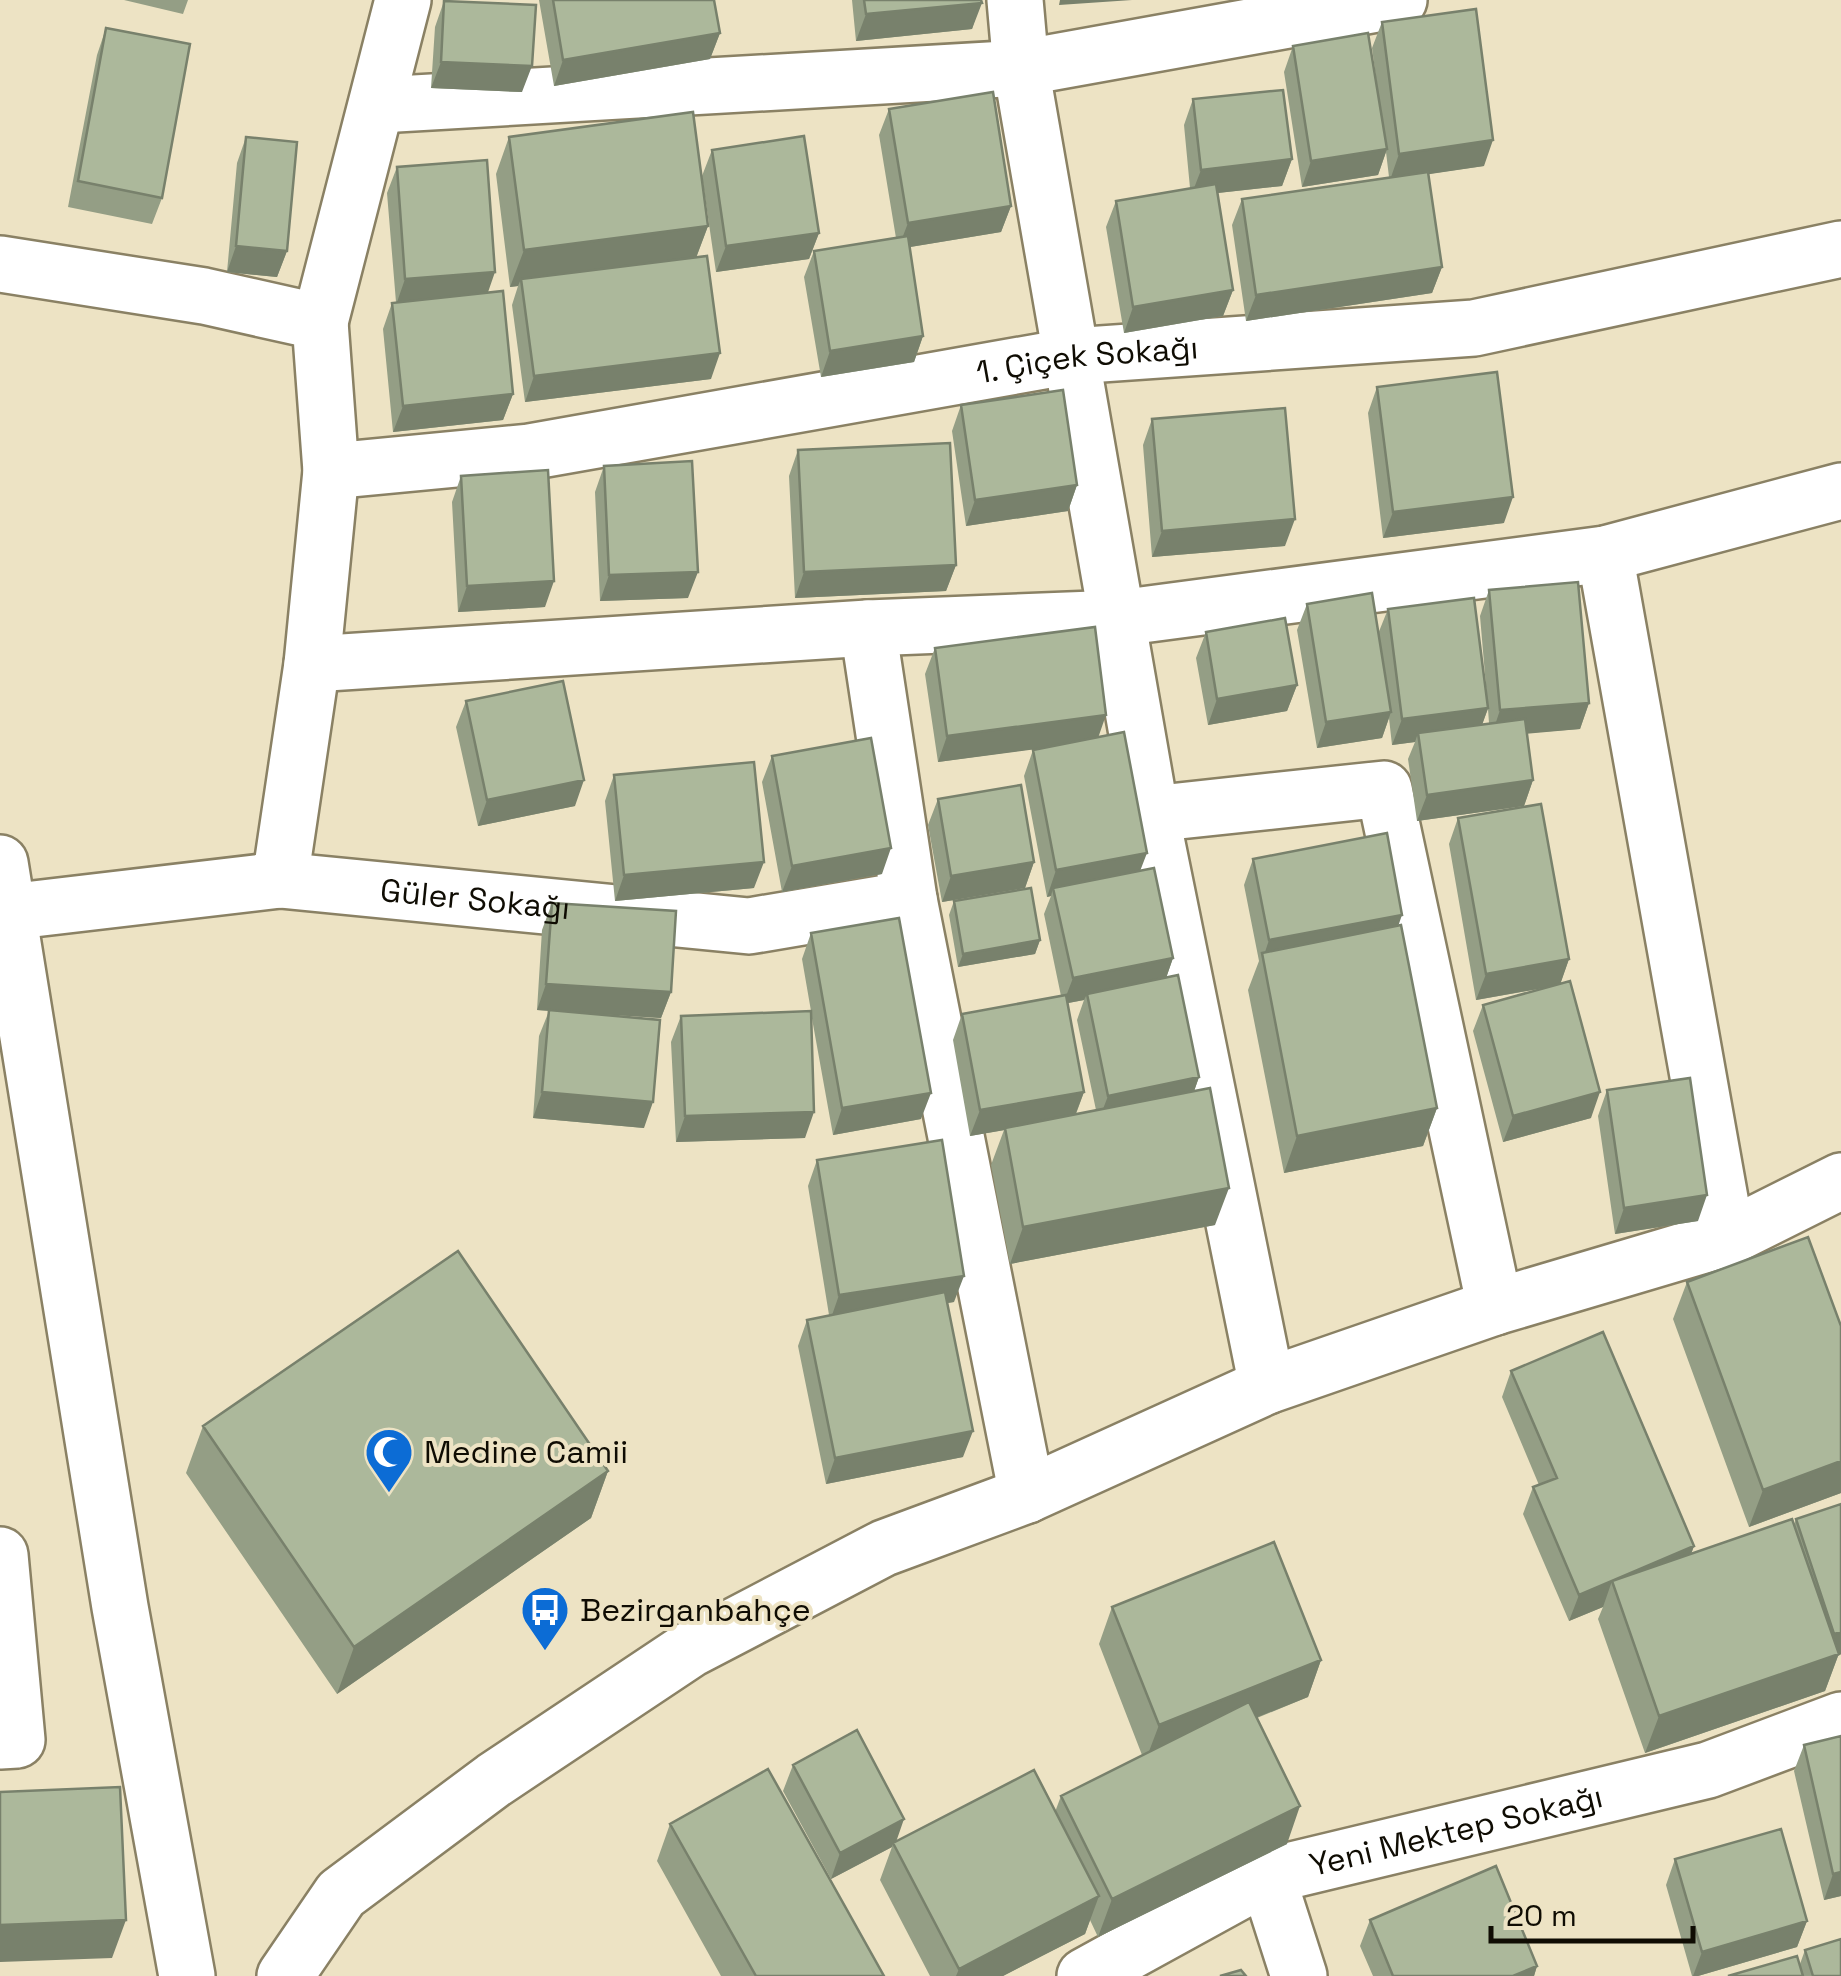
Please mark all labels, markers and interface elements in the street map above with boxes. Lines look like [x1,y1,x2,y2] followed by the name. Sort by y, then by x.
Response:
[973,327,1199,393] street label: 1. Çiçek Sokağı
[378,870,572,928] street label: Güler Sokağı
[363,1426,415,1494] mosque icon: Medine Camii
[424,1432,628,1472] place label: Medine Camii
[519,1584,571,1652] bus stop icon: Bezirganbahçe
[580,1590,811,1630] place label: Bezirganbahçe
[1306,1776,1606,1885] street label: Yeni Mektep Sokağı
[1491,1881,1694,1943] scale bar
[1506,1896,1577,1935] text: 20 m

